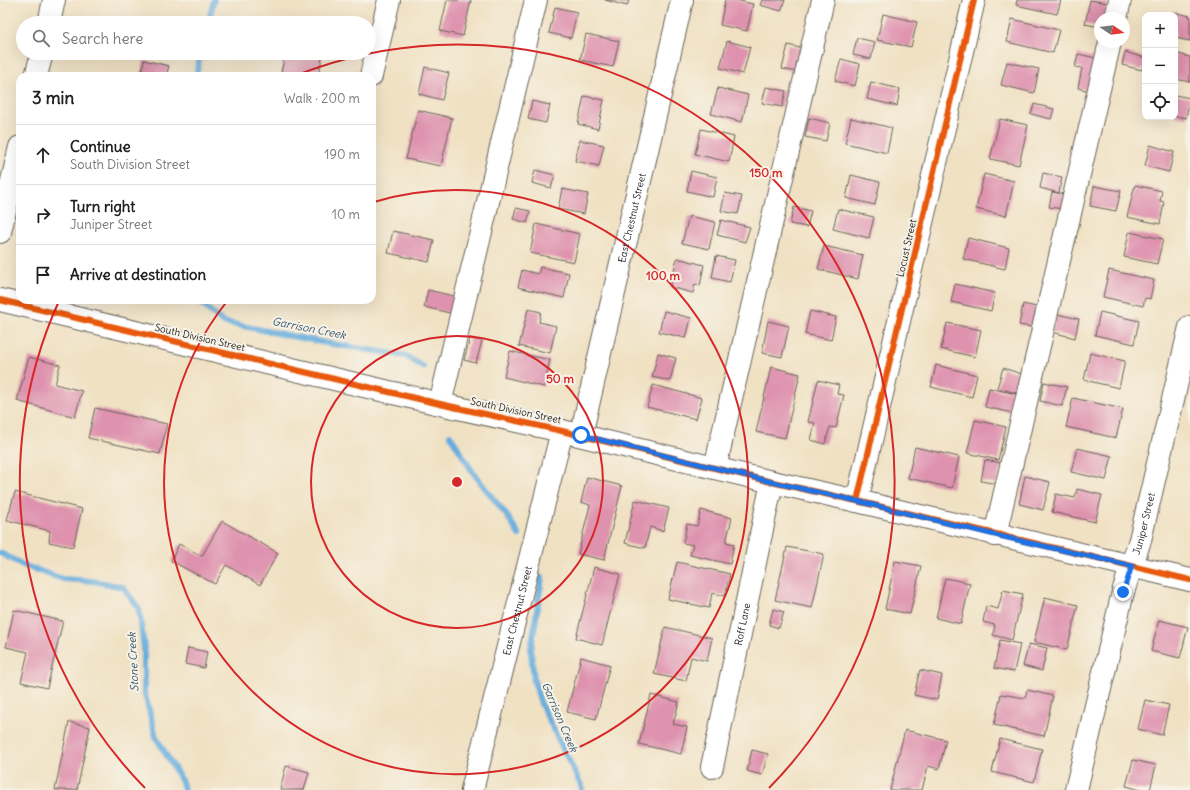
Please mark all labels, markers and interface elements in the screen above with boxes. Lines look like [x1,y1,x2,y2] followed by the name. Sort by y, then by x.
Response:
[1094,12,1130,48] north arrow
[1142,12,1178,120] map controls
[1142,12,1178,48] button: +
[16,16,376,60] search box
[30,27,52,49] icon: search
[62,29,143,48] text: Search here
[1142,48,1178,84] button: −
[1142,84,1178,120] button: locate
[32,87,74,109] text: 3 min
[284,90,360,107] text: Walk · 200 m
[70,137,131,156] text: Continue
[32,144,54,166] icon: ahead
[324,146,360,163] text: 190 m
[70,156,190,173] text: South Division Street
[750,165,783,180] text: 150 m
[615,171,649,264] street label: East Chestnut Street
[70,197,135,216] text: Turn right
[32,204,54,226] icon: right
[332,206,360,223] text: 10 m
[70,216,152,233] text: Juniper Street
[894,217,920,278] street label: Locust Street
[32,264,54,286] icon: arrive
[70,265,206,284] text: Arrive at destination
[646,268,680,283] text: 100 m
[271,314,348,342] water label: Garrison Creek
[153,321,247,354] street label: South Division Street
[546,371,575,386] text: 50 m
[469,395,563,427] street label: South Division Street
[572,426,590,444] route start
[450,475,464,489] centre of rings
[1130,491,1158,556] street label: Juniper Street
[500,564,535,657] street label: East Chestnut Street
[1114,583,1132,601] route end
[732,602,753,647] street label: Roff Lane
[124,631,142,692] water label: Stone Creek
[539,680,582,755] water label: Garrison Creek

